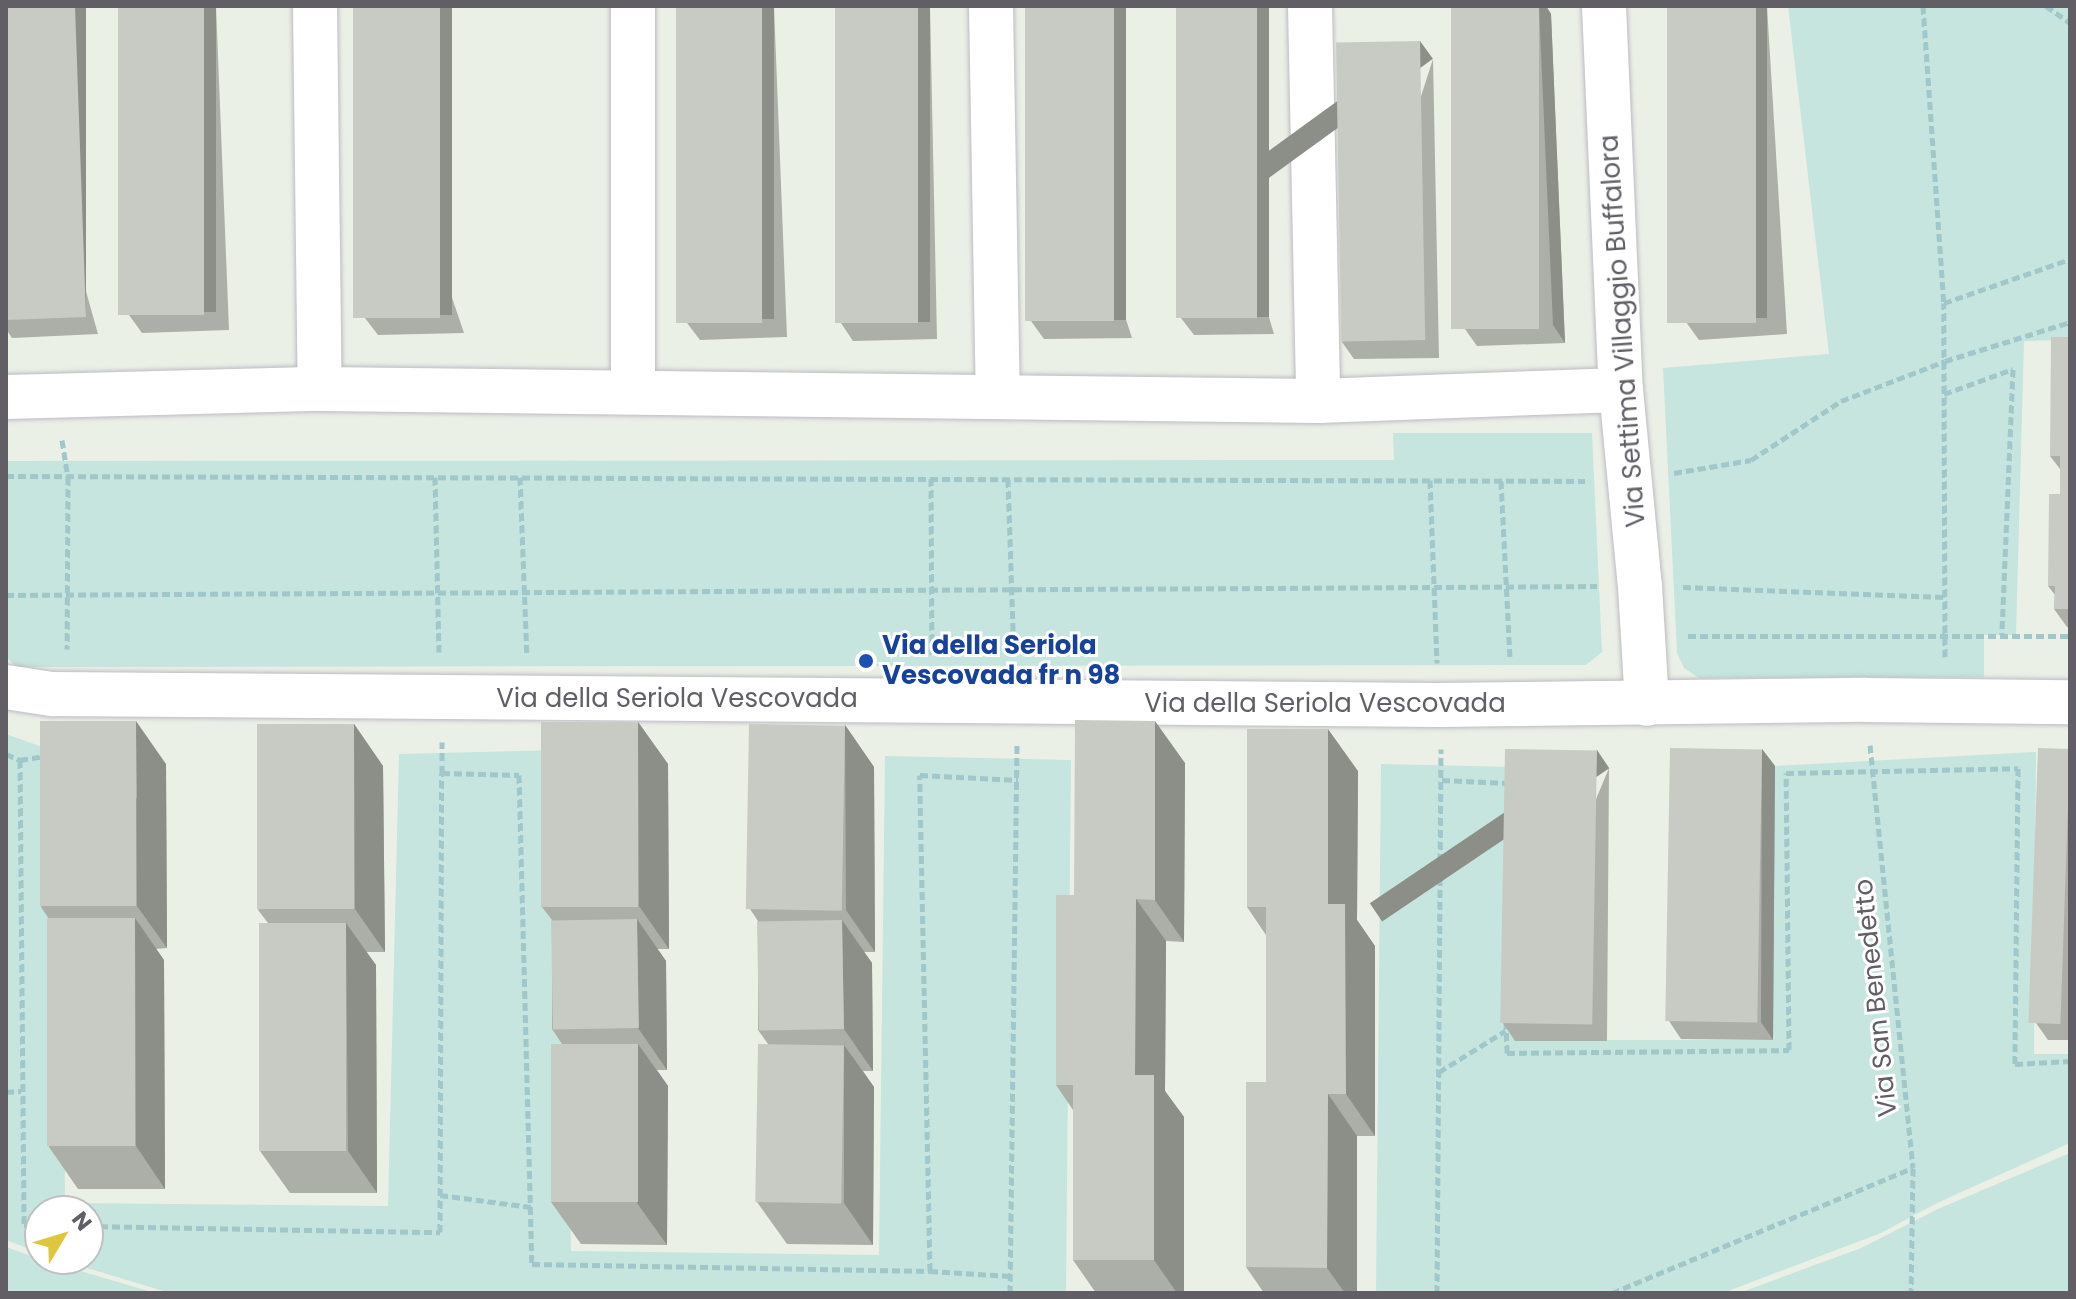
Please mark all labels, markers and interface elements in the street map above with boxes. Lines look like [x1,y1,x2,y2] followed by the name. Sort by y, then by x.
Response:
[1594,134,1652,528] street label: Via Settima Villaggio Buffalora
[882,630,1120,692] place label: Via della Seriola Vescovada fr n 98
[857,652,875,670] marker: Via della Seriola Vescovada fr n 98
[496,683,858,715] street label: Via della Seriola Vescovada
[1144,688,1506,720] street label: Via della Seriola Vescovada
[1848,878,1904,1118] street label: Via San Benedetto
[24,1195,104,1275] north arrow
[64,1205,99,1237] text: N

